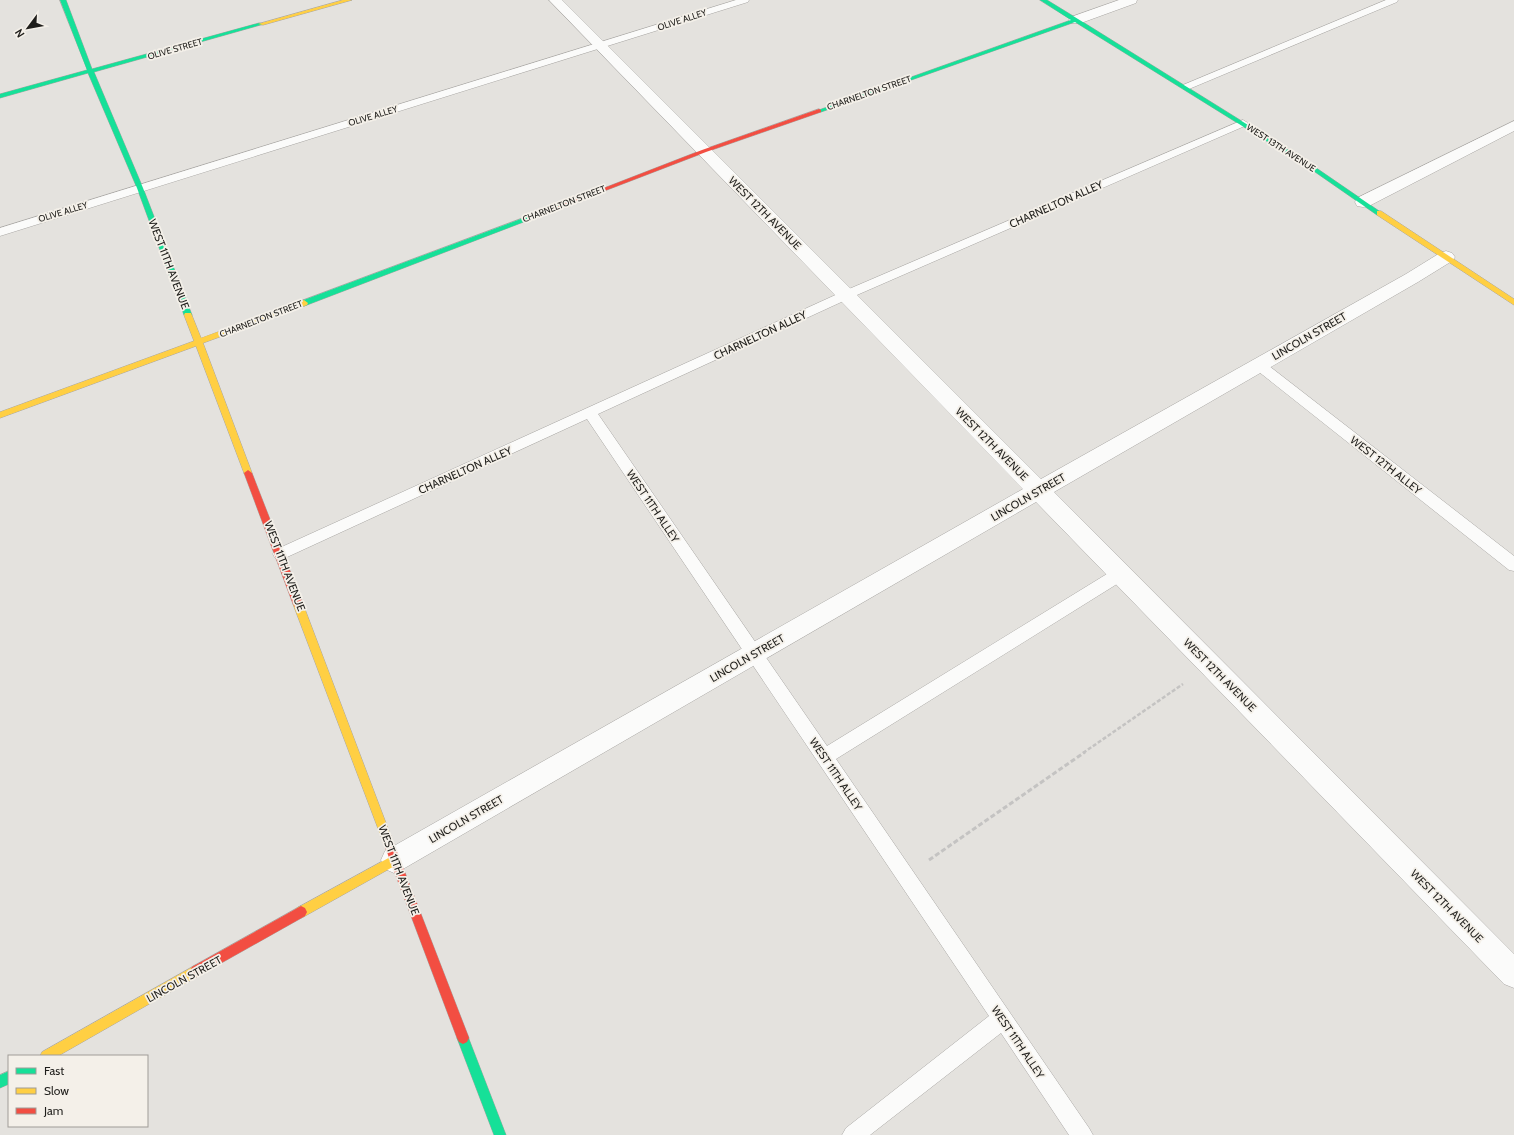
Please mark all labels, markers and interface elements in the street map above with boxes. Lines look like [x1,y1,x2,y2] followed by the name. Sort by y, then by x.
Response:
[656,6,709,33] street label: OLIVE ALLEY
[8,8,48,48] north arrow
[12,26,28,40] text: N
[146,35,204,62] street label: OLIVE STREET
[825,73,913,112] street label: CHARNELTON STREET
[347,103,400,128] street label: OLIVE ALLEY
[1245,121,1318,174] street label: WEST 13TH AVENUE
[726,174,804,252] street label: WEST 12TH AVENUE
[1007,177,1106,231] street label: CHARNELTON ALLEY
[521,183,607,224] street label: CHARNELTON STREET
[37,199,90,224] street label: OLIVE ALLEY
[145,217,193,311] street label: WEST 11TH AVENUE
[218,298,304,339] street label: CHARNELTON STREET
[711,307,809,363] street label: CHARNELTON ALLEY
[1269,309,1349,363] street label: LINCOLN STREET
[953,405,1031,483] street label: WEST 12TH AVENUE
[1347,433,1425,498] street label: WEST 12TH ALLEY
[416,443,515,497] street label: CHARNELTON ALLEY
[624,467,683,546] street label: WEST 11TH ALLEY
[988,470,1068,524] street label: LINCOLN STREET
[261,519,309,613] street label: WEST 11TH AVENUE
[707,631,787,685] street label: LINCOLN STREET
[1181,636,1259,714] street label: WEST 12TH AVENUE
[807,735,866,814] street label: WEST 11TH ALLEY
[426,792,506,846] street label: LINCOLN STREET
[375,823,423,917] street label: WEST 11TH AVENUE
[1408,867,1486,945] street label: WEST 12TH AVENUE
[144,952,224,1005] street label: LINCOLN STREET
[989,1003,1048,1082] street label: WEST 11TH ALLEY
[8,1055,148,1127] legend
[44,1063,64,1078] text: Fast
[44,1083,69,1098] text: Slow
[43,1103,63,1118] text: Jam

